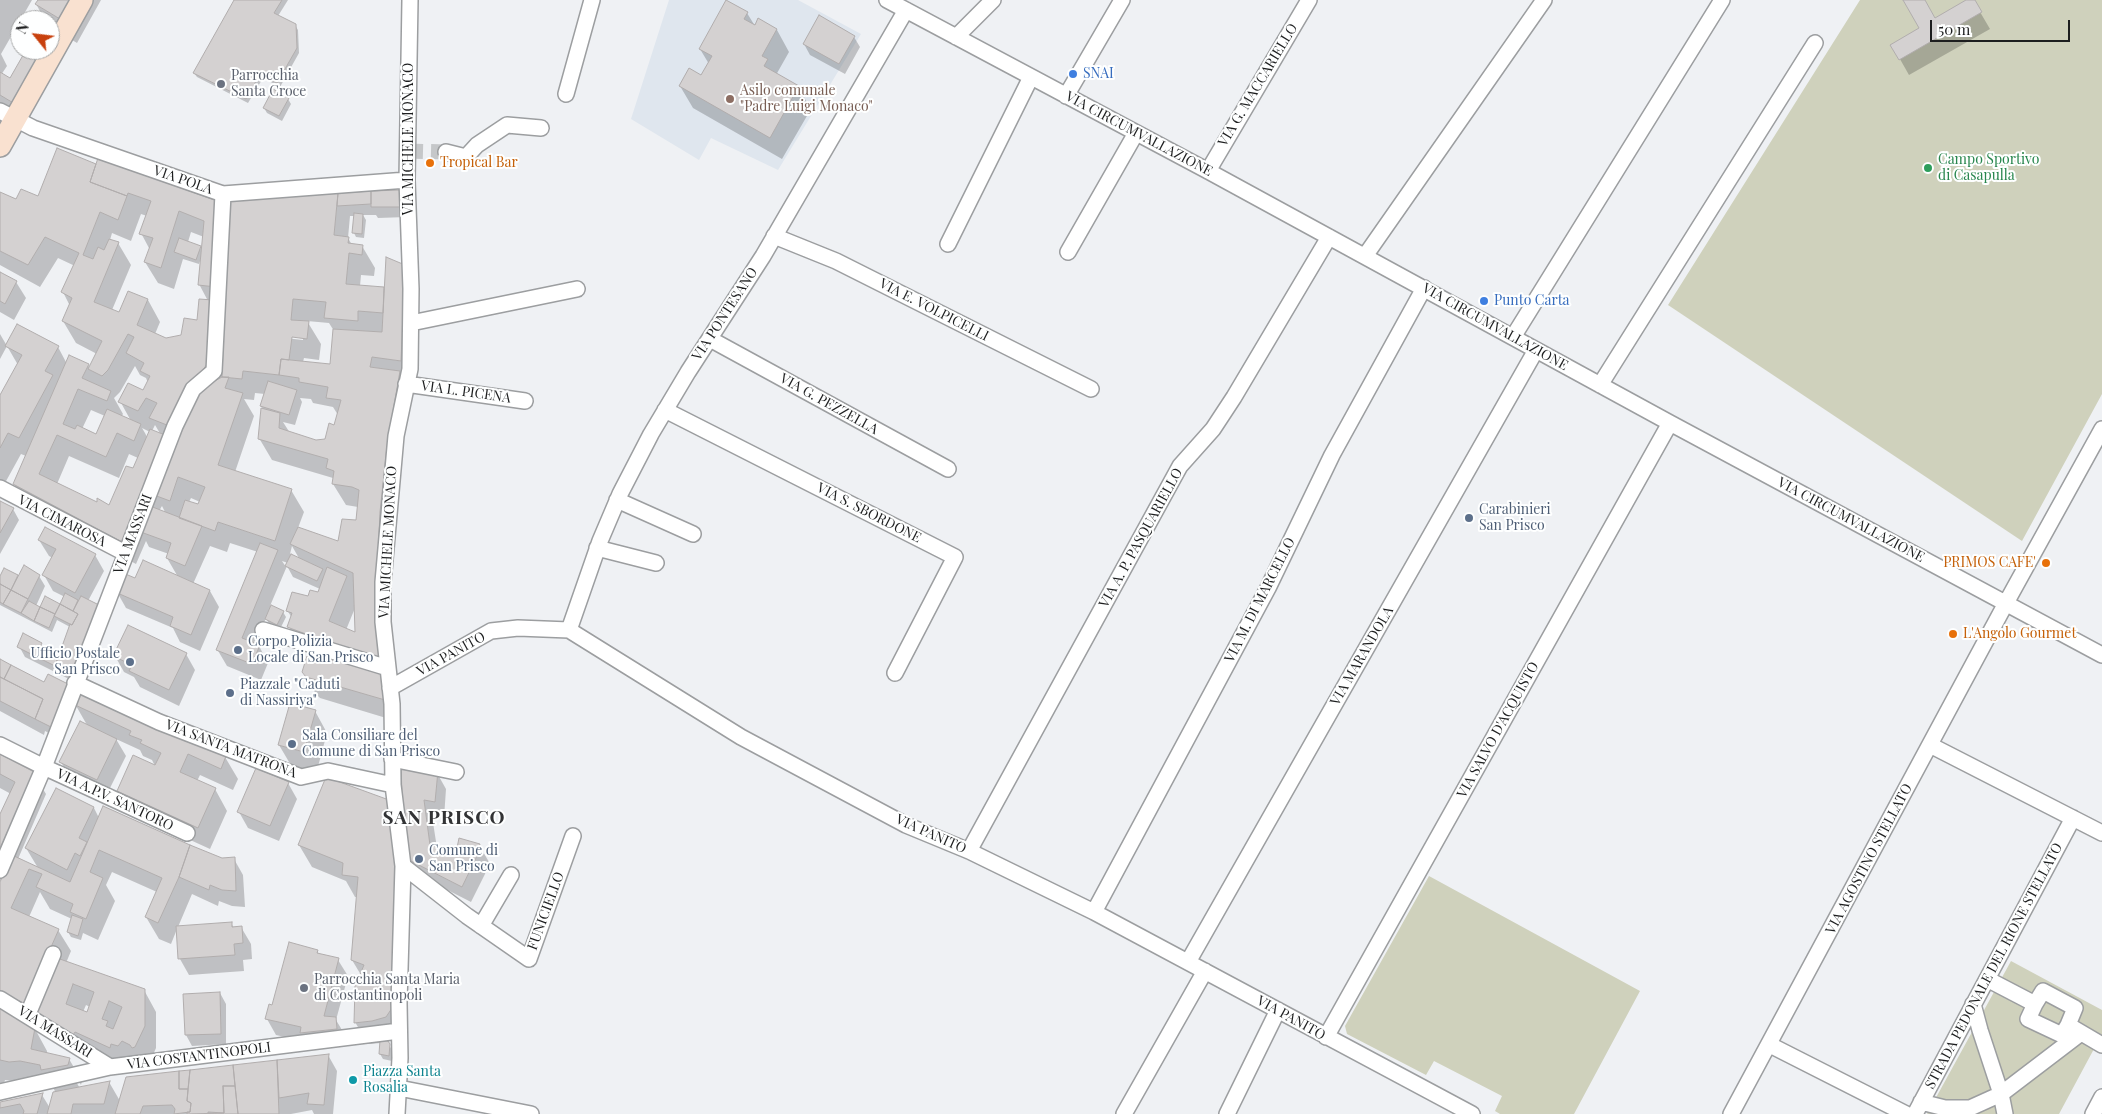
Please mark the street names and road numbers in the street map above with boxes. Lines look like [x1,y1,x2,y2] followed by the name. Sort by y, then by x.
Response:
[1215,20,1301,150] street label: VIA G. MACCARIELLO
[401,63,417,215] street label: VIA MICHELE MONACO
[1063,88,1215,180] street label: VIA CIRCUMVALLAZIONE
[151,162,215,198] street label: VIA POLA
[689,264,761,364] street label: VIA PONTESANO
[876,275,992,345] street label: VIA E. VOLPICELLI
[1419,280,1571,374] street label: VIA CIRCUMVALLAZIONE
[777,370,881,438] street label: VIA G. PEZZELLA
[420,377,512,407] street label: VIA L. PICENA
[376,465,400,619] street label: VIA MICHELE MONACO
[1096,465,1186,611] street label: VIA A. P. PASQUARIELLO
[1775,474,1927,566] street label: VIA CIRCUMVALLAZIONE
[814,479,924,547] street label: VIA S. SBORDONE
[15,492,109,550] street label: VIA CIMAROSA
[110,492,156,576] street label: VIA MASSARI
[1221,535,1299,665] street label: VIA M. DI MARCELLO
[1327,604,1397,708] street label: VIA MARANDOLA
[414,628,488,680] street label: VIA PANITO
[1454,659,1542,801] street label: VIA SALVO D'ACQUISTO
[163,716,299,782] street label: VIA SANTA MATRONA
[54,766,176,834] street label: VIA A.P.V. SANTORO
[1822,781,1916,937] street label: VIA AGOSTINO STELLATO
[893,811,969,857] street label: VIA PANITO
[1922,840,2066,1092] street label: STRADA PEDONALE DEL RIONE STELLATO
[524,870,568,952] street label: FUNICIELLO
[1254,992,1328,1044] street label: VIA PANITO
[15,1003,95,1061] street label: VIA MASSARI
[126,1039,272,1073] street label: VIA COSTANTINOPOLI

